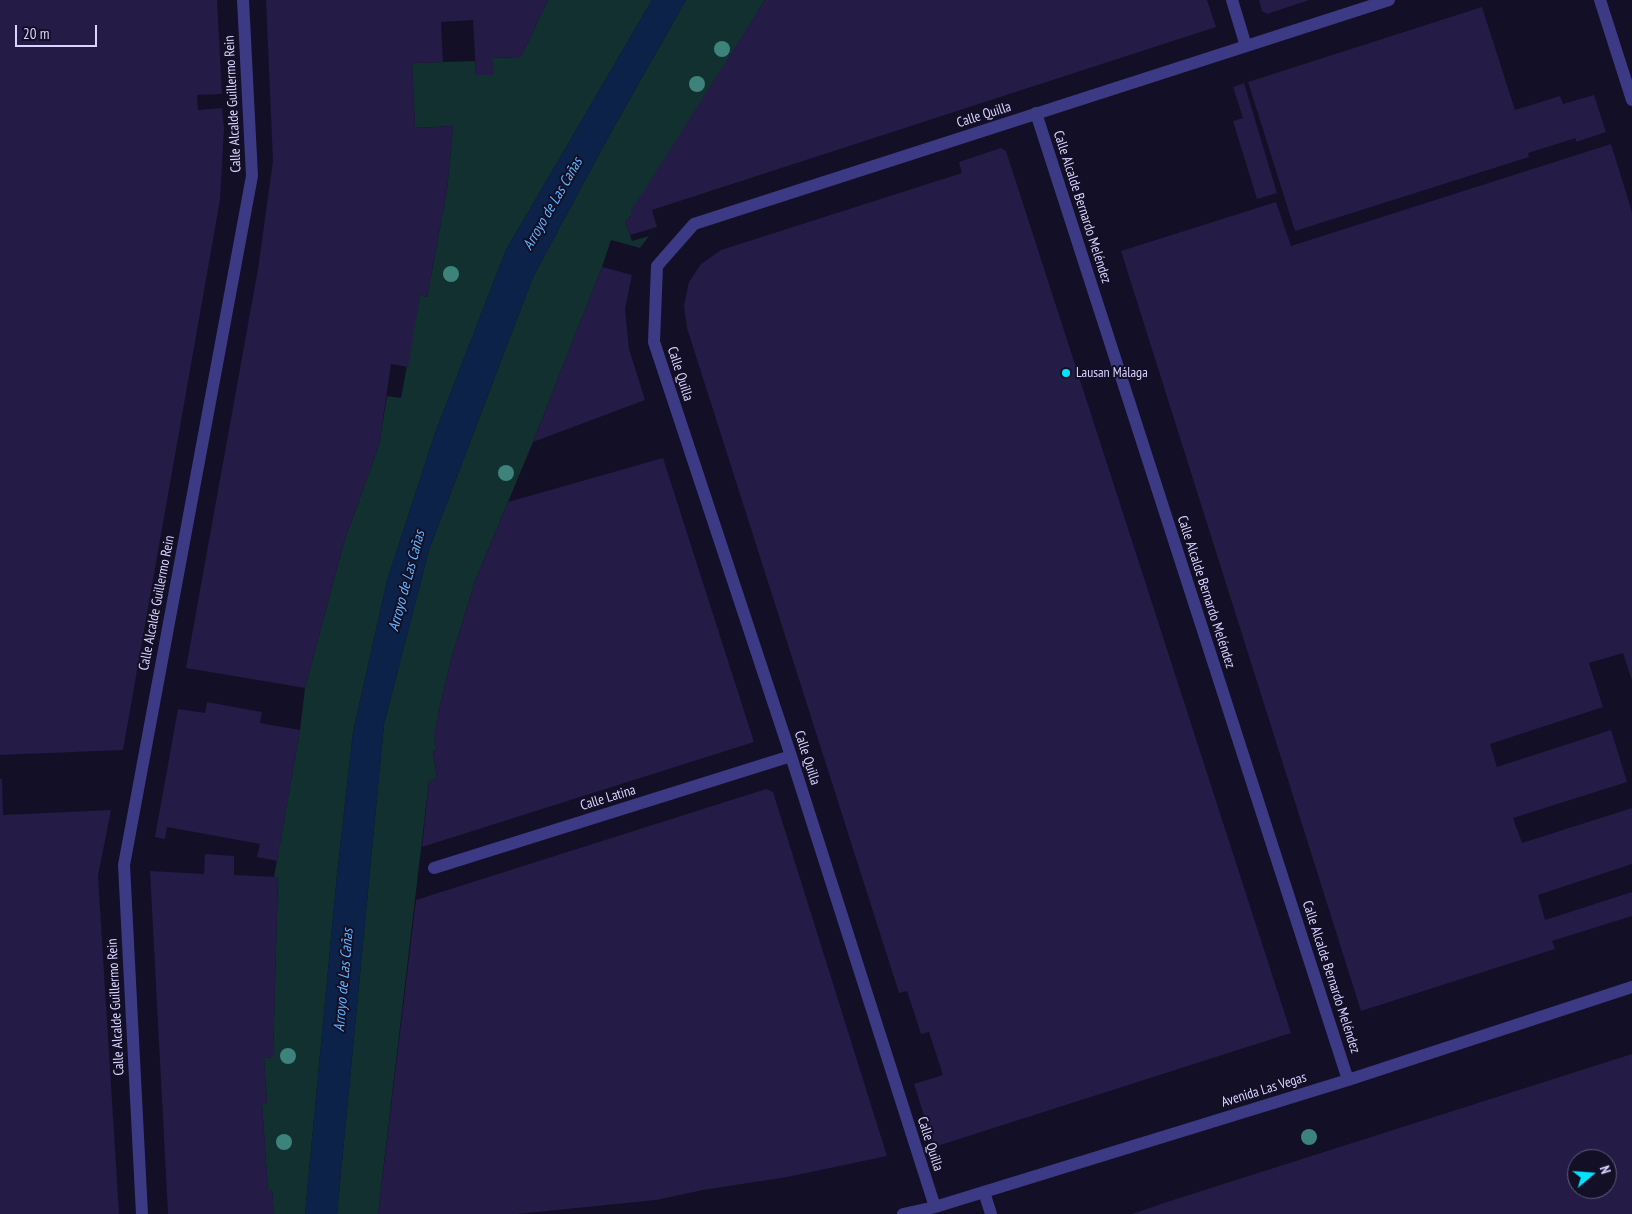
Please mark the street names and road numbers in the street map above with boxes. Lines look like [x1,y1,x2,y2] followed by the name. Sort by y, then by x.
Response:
[221,35,245,173] street label: Calle Alcalde Guillermo Rein
[955,98,1013,132] street label: Calle Quilla
[1049,129,1115,285] street label: Calle Alcalde Bernardo Meléndez
[663,345,697,403] street label: Calle Quilla
[1173,514,1239,670] street label: Calle Alcalde Bernardo Meléndez
[136,534,178,672] street label: Calle Alcalde Guillermo Rein
[790,729,824,787] street label: Calle Quilla
[578,782,638,814] street label: Calle Latina
[1298,899,1364,1055] street label: Calle Alcalde Bernardo Meléndez
[104,938,128,1076] street label: Calle Alcalde Guillermo Rein
[1219,1069,1309,1111] street label: Avenida Las Vegas
[913,1115,947,1173] street label: Calle Quilla

